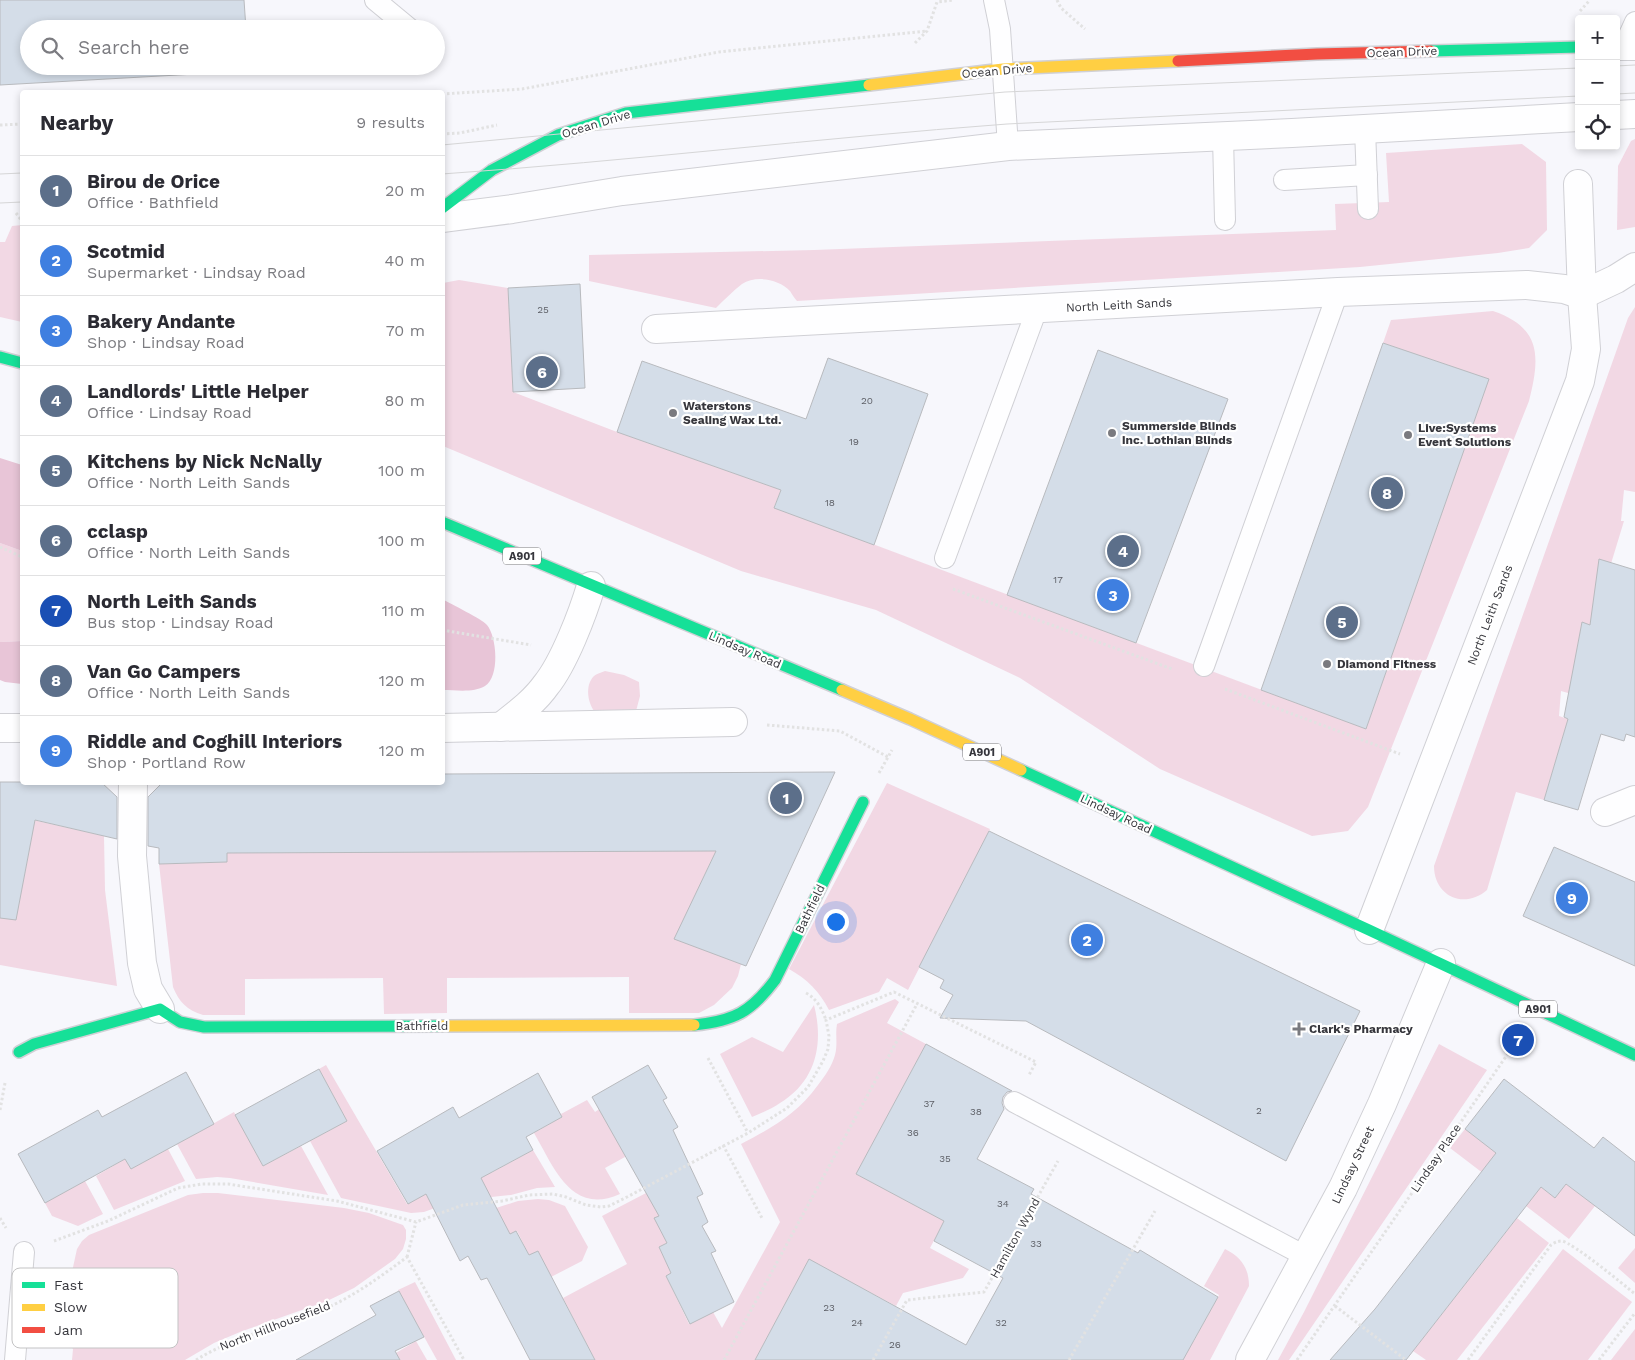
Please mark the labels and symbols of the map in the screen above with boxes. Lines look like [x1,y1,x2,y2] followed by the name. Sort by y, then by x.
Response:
[1366,44,1438,60] street label: Ocean Drive
[961,61,1033,81] street label: Ocean Drive
[560,107,632,141] street label: Ocean Drive
[1066,295,1172,315] street label: North Leith Sands
[537,304,549,315] house number: 25
[526,353,558,391] pin: 6
[861,395,873,406] house number: 20
[683,399,781,427] place label: Waterstons Sealing Wax Ltd.
[667,407,679,419] marker: Waterstons Sealing Wax Ltd.
[1122,419,1237,447] place label: Summerside Blinds inc. Lothian Blinds
[1418,421,1512,449] place label: Live:Systems Event Solutions
[1106,427,1118,439] marker: Summerside Blinds inc. Lothian Blinds
[1402,429,1414,441] marker: Live:Systems Event Solutions
[849,436,859,447] house number: 19
[1371,474,1403,512] pin: 8
[825,497,835,508] house number: 18
[1107,532,1139,570] pin: 4
[503,548,541,564] road number: A901
[1464,563,1516,667] street label: North Leith Sands
[1053,574,1063,585] house number: 17
[1097,576,1129,614] pin: 3
[1326,603,1358,641] pin: 5
[707,628,783,672] street label: Lindsay Road
[1337,657,1437,671] place label: Diamond Fitness
[1321,658,1333,670] marker: Diamond Fitness
[963,744,1001,760] road number: A901
[770,779,802,817] pin: 1
[1078,791,1154,837] street label: Lindsay Road
[1556,879,1588,917] pin: 9
[792,882,828,936] street label: Bathfield
[823,909,849,935] your location
[1071,921,1103,959] pin: 2
[1519,1001,1557,1018] road number: A901
[396,1019,448,1033] street label: Bathfield
[1502,1021,1534,1059] pin: 7
[1309,1022,1413,1036] place label: Clark's Pharmacy
[1293,1023,1305,1035] marker: Clark's Pharmacy
[923,1098,935,1109] house number: 37
[1256,1105,1262,1116] house number: 2
[970,1106,982,1117] house number: 38
[1408,1121,1464,1195] street label: Lindsay Place
[1329,1124,1377,1206] street label: Lindsay Street
[907,1127,919,1138] house number: 36
[939,1153,951,1164] house number: 35
[987,1195,1043,1281] street label: Hamilton Wynd
[997,1198,1009,1209] house number: 34
[1030,1238,1042,1249] house number: 33
[12,1268,178,1348] legend
[54,1277,83,1293] text: Fast
[218,1298,332,1354] street label: North Hillhousefield
[54,1299,87,1315] text: Slow
[823,1302,835,1313] house number: 23
[851,1317,863,1328] house number: 24
[995,1317,1007,1328] house number: 32
[54,1322,83,1338] text: Jam
[889,1339,901,1350] house number: 26

